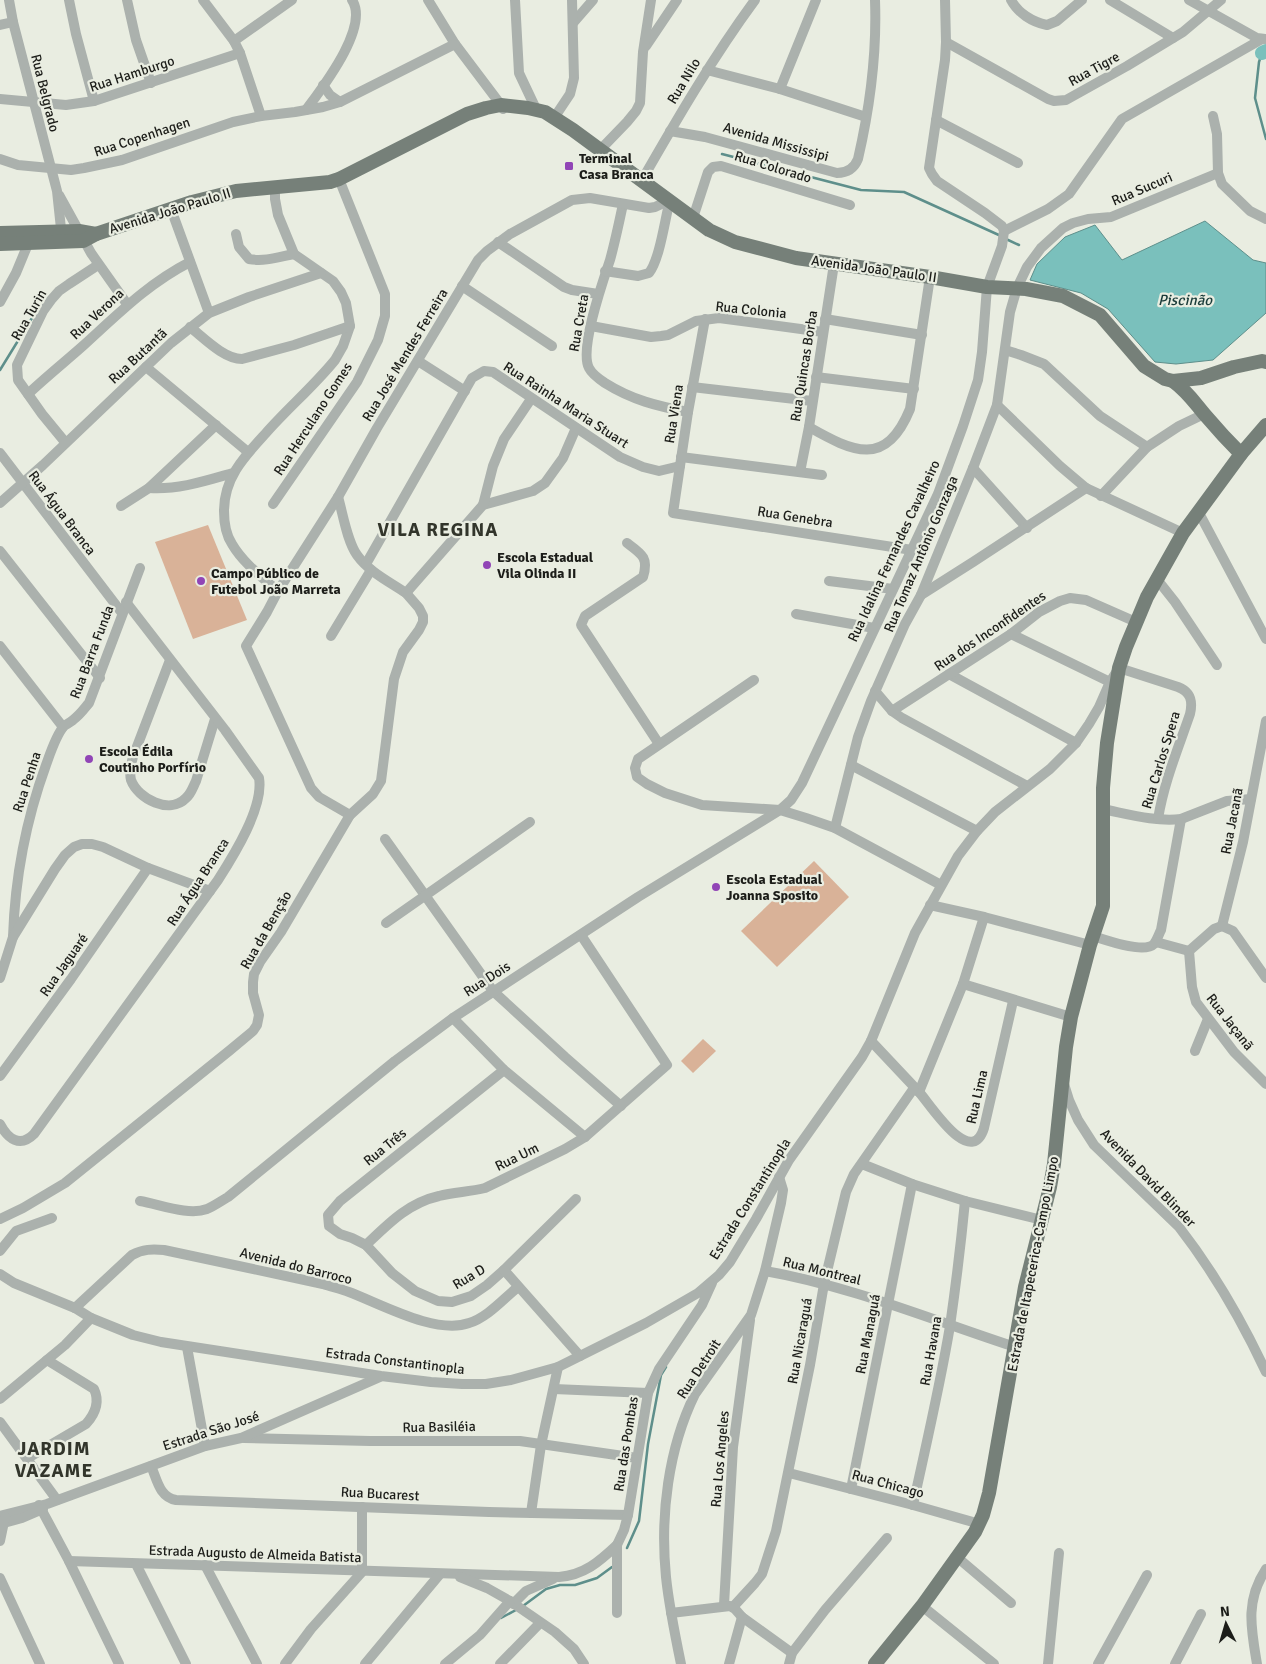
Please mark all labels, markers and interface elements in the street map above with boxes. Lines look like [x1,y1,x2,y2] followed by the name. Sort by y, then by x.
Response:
[1065,48,1123,90] street label: Rua Tigre
[27,52,63,134] street label: Rua Belgrado
[87,52,177,96] street label: Rua Hamburgo
[664,55,704,107] street label: Rua Nilo
[92,113,192,161] street label: Rua Copenhagen
[721,119,831,165] street label: Avenida Mississipi
[732,147,814,187] street label: Rua Colorado
[579,150,654,183] place label: Terminal Casa Branca
[563,160,575,172] marker: Terminal Casa Branca
[1109,169,1175,209] street label: Rua Sucuri
[107,184,233,238] street label: Avenida João Paulo II
[810,252,938,286] street label: Avenida João Paulo II
[67,285,127,343] street label: Rua Verona
[359,285,451,425] street label: Rua José Mendes Ferreira
[8,286,50,344] street label: Rua Turin
[1158,291,1213,309] water label: Piscinão
[566,293,592,353] street label: Rua Creta
[715,298,787,322] street label: Rua Colonia
[787,309,821,423] street label: Rua Quincas Borba
[105,325,171,387] street label: Rua Butantã
[500,358,632,452] street label: Rua Rainha Maria Stuart
[270,359,356,479] street label: Rua Herculano Gomes
[661,383,687,445] street label: Rua Viena
[844,457,944,645] street label: Rua Idalina Fernandes Cavalheiro
[25,467,99,559] street label: Rua Água Branca
[880,473,962,635] street label: Rua Tomaz Antônio Gonzaga
[756,503,834,531] street label: Rua Genebra
[378,518,498,542] district label: VILA REGINA
[497,549,594,582] place label: Escola Estadual Vila Olinda II
[481,559,493,571] marker: Escola Estadual Vila Olinda II
[211,565,341,598] place label: Campo Público de Futebol João Marreta
[195,575,207,587] marker: Campo Público de Futebol João Marreta
[931,587,1049,675] street label: Rua dos Inconfidentes
[66,603,118,701] street label: Rua Barra Funda
[1138,709,1184,811] street label: Rua Carlos Spera
[99,743,206,776] place label: Escola Édila Coutinho Porfírio
[9,749,45,815] street label: Rua Penha
[83,753,95,765] marker: Escola Édila Coutinho Porfírio
[1217,786,1247,856] street label: Rua Jacanã
[163,835,233,929] street label: Rua Água Branca
[726,871,823,904] place label: Escola Estadual Joanna Sposito
[710,881,722,893] marker: Escola Estadual Joanna Sposito
[237,888,295,972] street label: Rua da Benção
[36,930,92,1000] street label: Rua Jaguaré
[460,958,514,1000] street label: Rua Dois
[1203,990,1257,1054] street label: Rua Jaçanã
[963,1068,991,1126] street label: Rua Lima
[360,1125,410,1169] street label: Rua Três
[1097,1125,1200,1231] street label: Avenida David Blinder
[706,1135,794,1263] street label: Estrada Constantinopla
[492,1139,542,1175] street label: Rua Um
[1004,1155,1062,1373] street label: Estrada de Itapecerica-Campo Limpo
[238,1244,354,1288] street label: Avenida do Barroco
[781,1253,863,1289] street label: Rua Montreal
[450,1261,488,1293] street label: Rua D
[852,1293,884,1375] street label: Rua Managuá
[784,1297,816,1385] street label: Rua Nicaraguá
[917,1315,945,1387] street label: Rua Havana
[673,1336,725,1402] street label: Rua Detroit
[324,1344,466,1378] street label: Estrada Constantinopla
[610,1395,642,1493] street label: Rua das Pombas
[161,1407,261,1455] street label: Estrada São José
[707,1410,733,1508] street label: Rua Los Angeles
[402,1418,476,1436] street label: Rua Basiléia
[15,1437,93,1483] district label: JARDIM VAZAME
[850,1466,926,1502] street label: Rua Chicago
[340,1483,420,1505] street label: Rua Bucarest
[148,1542,362,1566] street label: Estrada Augusto de Almeida Batista
[1201,1599,1251,1649] north arrow
[1219,1603,1231,1620] text: N

